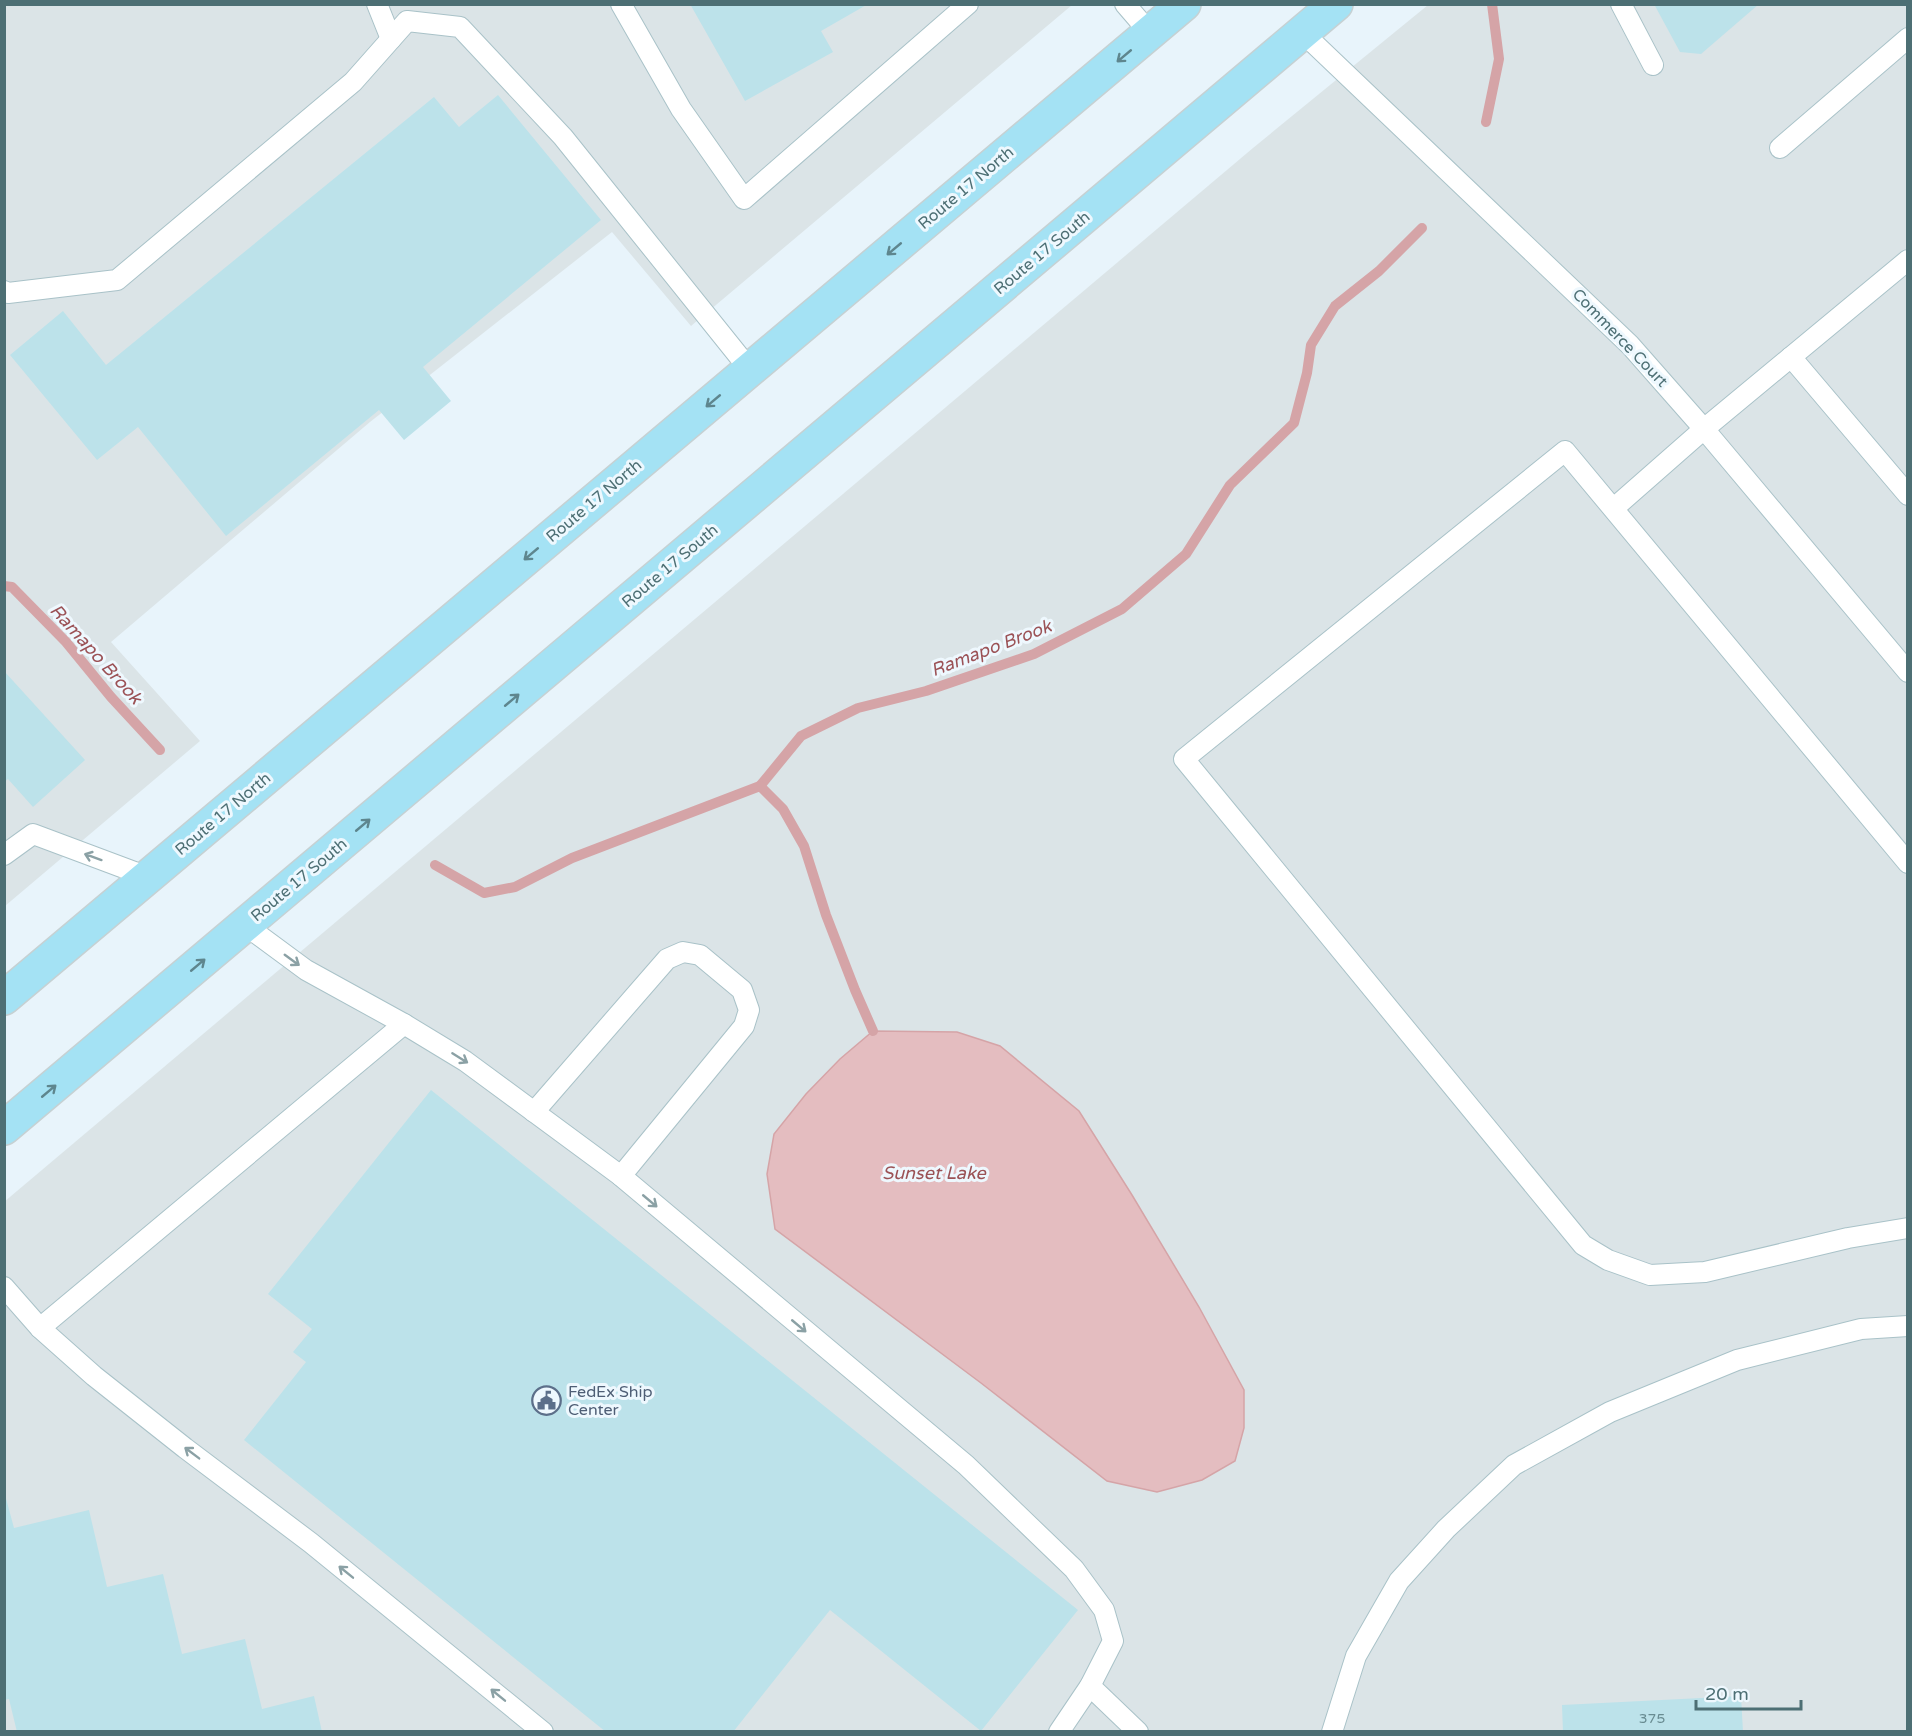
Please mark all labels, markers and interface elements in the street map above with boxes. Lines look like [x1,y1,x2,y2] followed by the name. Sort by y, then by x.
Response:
[1116,49,1132,62] one-way arrow
[914,142,1018,234] street label: Route 17 North
[990,207,1094,299] street label: Route 17 South
[887,242,902,256] one-way arrow
[1568,285,1672,391] street label: Commerce Court
[705,395,721,408] one-way arrow
[542,455,646,547] street label: Route 17 North
[618,520,722,612] street label: Route 17 South
[524,547,539,561] one-way arrow
[45,599,148,710] water label: Ramapo Brook
[928,615,1055,681] water label: Ramapo Brook
[504,693,520,706] one-way arrow
[171,768,275,860] street label: Route 17 North
[355,819,371,832] one-way arrow
[247,834,351,926] street label: Route 17 South
[85,850,103,861] one-way arrow
[284,953,300,966] one-way arrow
[190,958,205,972] one-way arrow
[452,1052,469,1065] one-way arrow
[41,1084,57,1097] one-way arrow
[882,1162,987,1184] water label: Sunset Lake
[642,1194,658,1207] one-way arrow
[791,1319,807,1332] one-way arrow
[568,1382,653,1420] place label: FedEx Ship Center
[531,1385,563,1417] public building icon: FedEx Ship Center
[184,1447,200,1460] one-way arrow
[339,1566,355,1579] one-way arrow
[1696,1673,1801,1711] scale bar
[1705,1683,1749,1705] text: 20 m
[490,1688,506,1701] one-way arrow
[1639,1710,1665,1727] house number: 375

